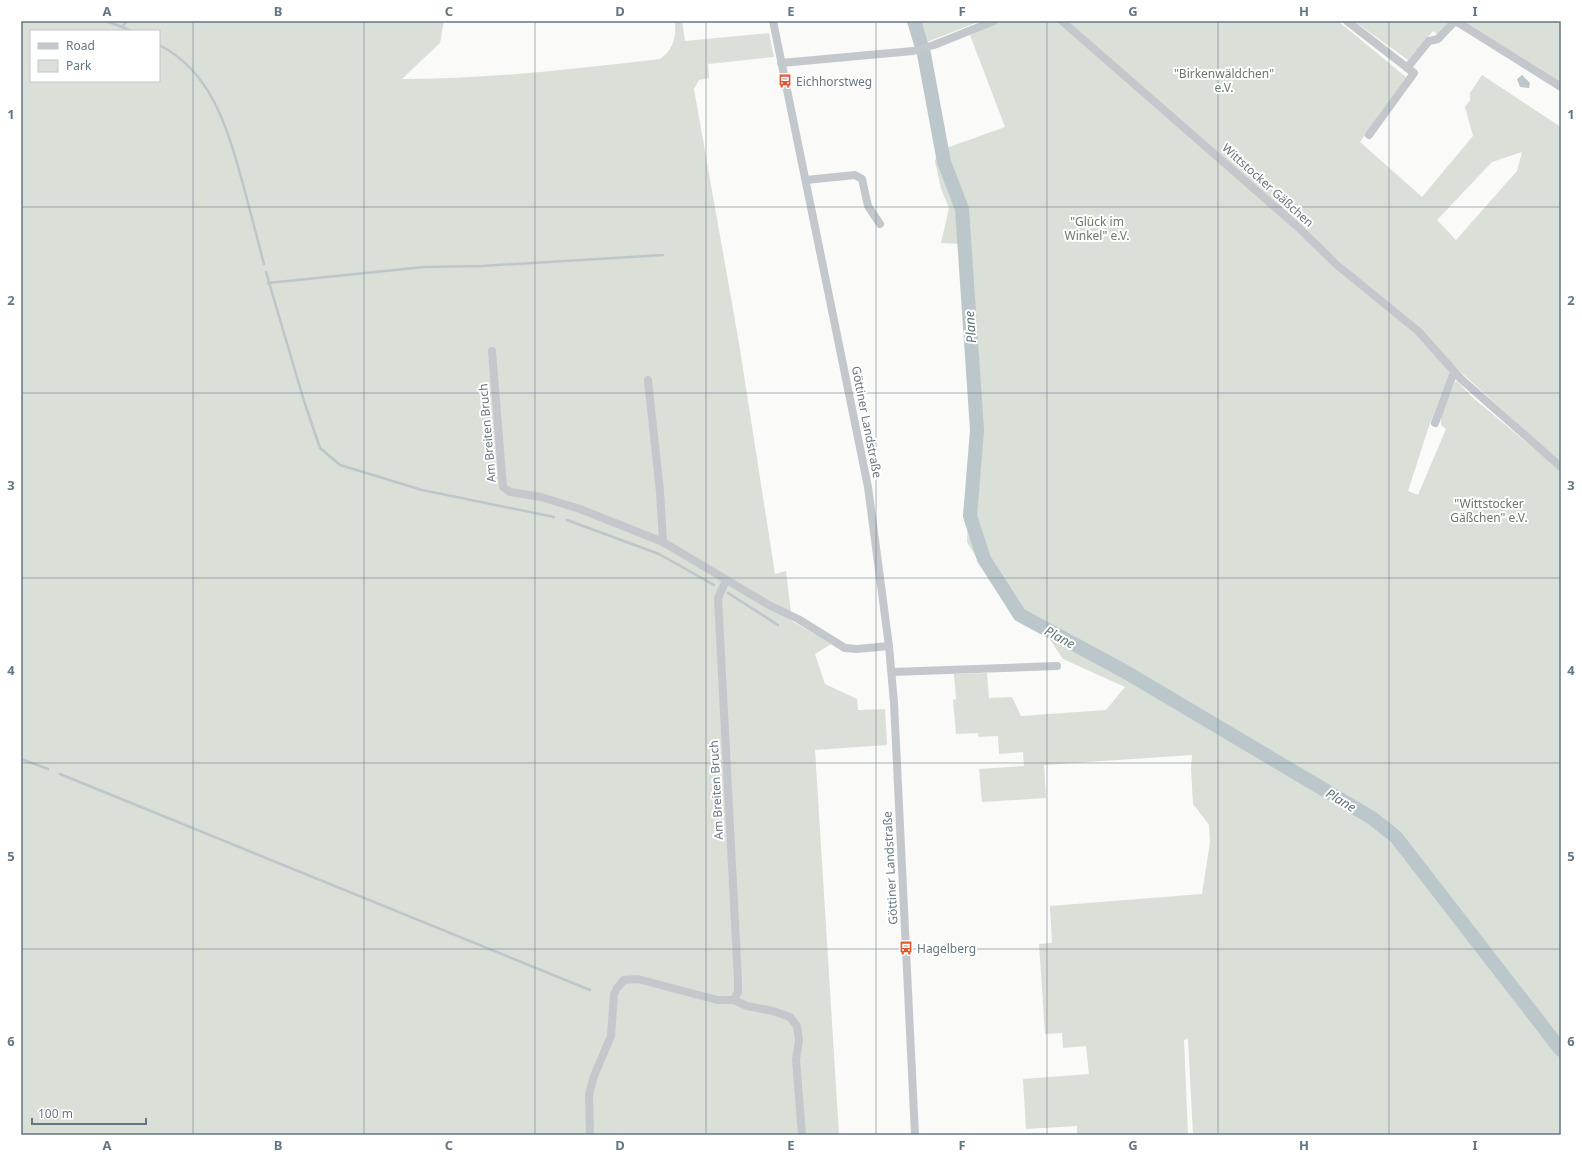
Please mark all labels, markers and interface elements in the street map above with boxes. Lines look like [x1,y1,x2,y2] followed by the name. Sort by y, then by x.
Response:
[103,2,112,20] text: A
[274,2,282,20] text: B
[445,2,453,20] text: C
[615,2,625,20] text: D
[787,2,795,20] text: E
[958,2,966,20] text: F
[1128,2,1138,20] text: G
[1299,2,1309,20] text: H
[1472,2,1478,20] text: I
[30,30,160,82] legend
[66,37,95,54] text: Road
[66,57,92,74] text: Park
[1174,65,1274,96] park label: "Birkenwäldchen" e.V.
[777,73,793,89] bus stop icon: Eichhorstweg
[796,73,872,90] place label: Eichhorstweg
[7,105,15,123] text: 1
[1567,105,1575,123] text: 1
[1219,139,1317,231] street label: Wittstocker Gäßchen
[1064,213,1130,244] park label: "Glück im Winkel" e.V.
[7,291,15,309] text: 2
[1567,291,1575,309] text: 2
[960,310,980,344] water label: Plane
[848,365,886,480] street label: Göttiner Landstraße
[474,383,500,483] street label: Am Breiten Bruch
[7,476,15,494] text: 3
[1567,476,1575,494] text: 3
[1450,495,1528,526] park label: "Wittstocker Gäßchen" e.V.
[1042,622,1079,653] water label: Plane
[7,661,15,679] text: 4
[1567,661,1575,679] text: 4
[705,740,727,840] street label: Am Breiten Bruch
[1323,784,1360,816] water label: Plane
[879,811,901,925] street label: Göttiner Landstraße
[7,847,15,865] text: 5
[1567,847,1575,865] text: 5
[898,940,914,956] bus stop icon: Hagelberg
[917,940,976,957] place label: Hagelberg
[7,1032,15,1050] text: 6
[1567,1032,1575,1050] text: 6
[32,1100,146,1126] scale bar
[38,1105,73,1122] text: 100 m
[103,1136,112,1154] text: A
[274,1136,282,1154] text: B
[445,1136,453,1154] text: C
[615,1136,625,1154] text: D
[787,1136,795,1154] text: E
[958,1136,966,1154] text: F
[1128,1136,1138,1154] text: G
[1299,1136,1309,1154] text: H
[1472,1136,1478,1154] text: I

